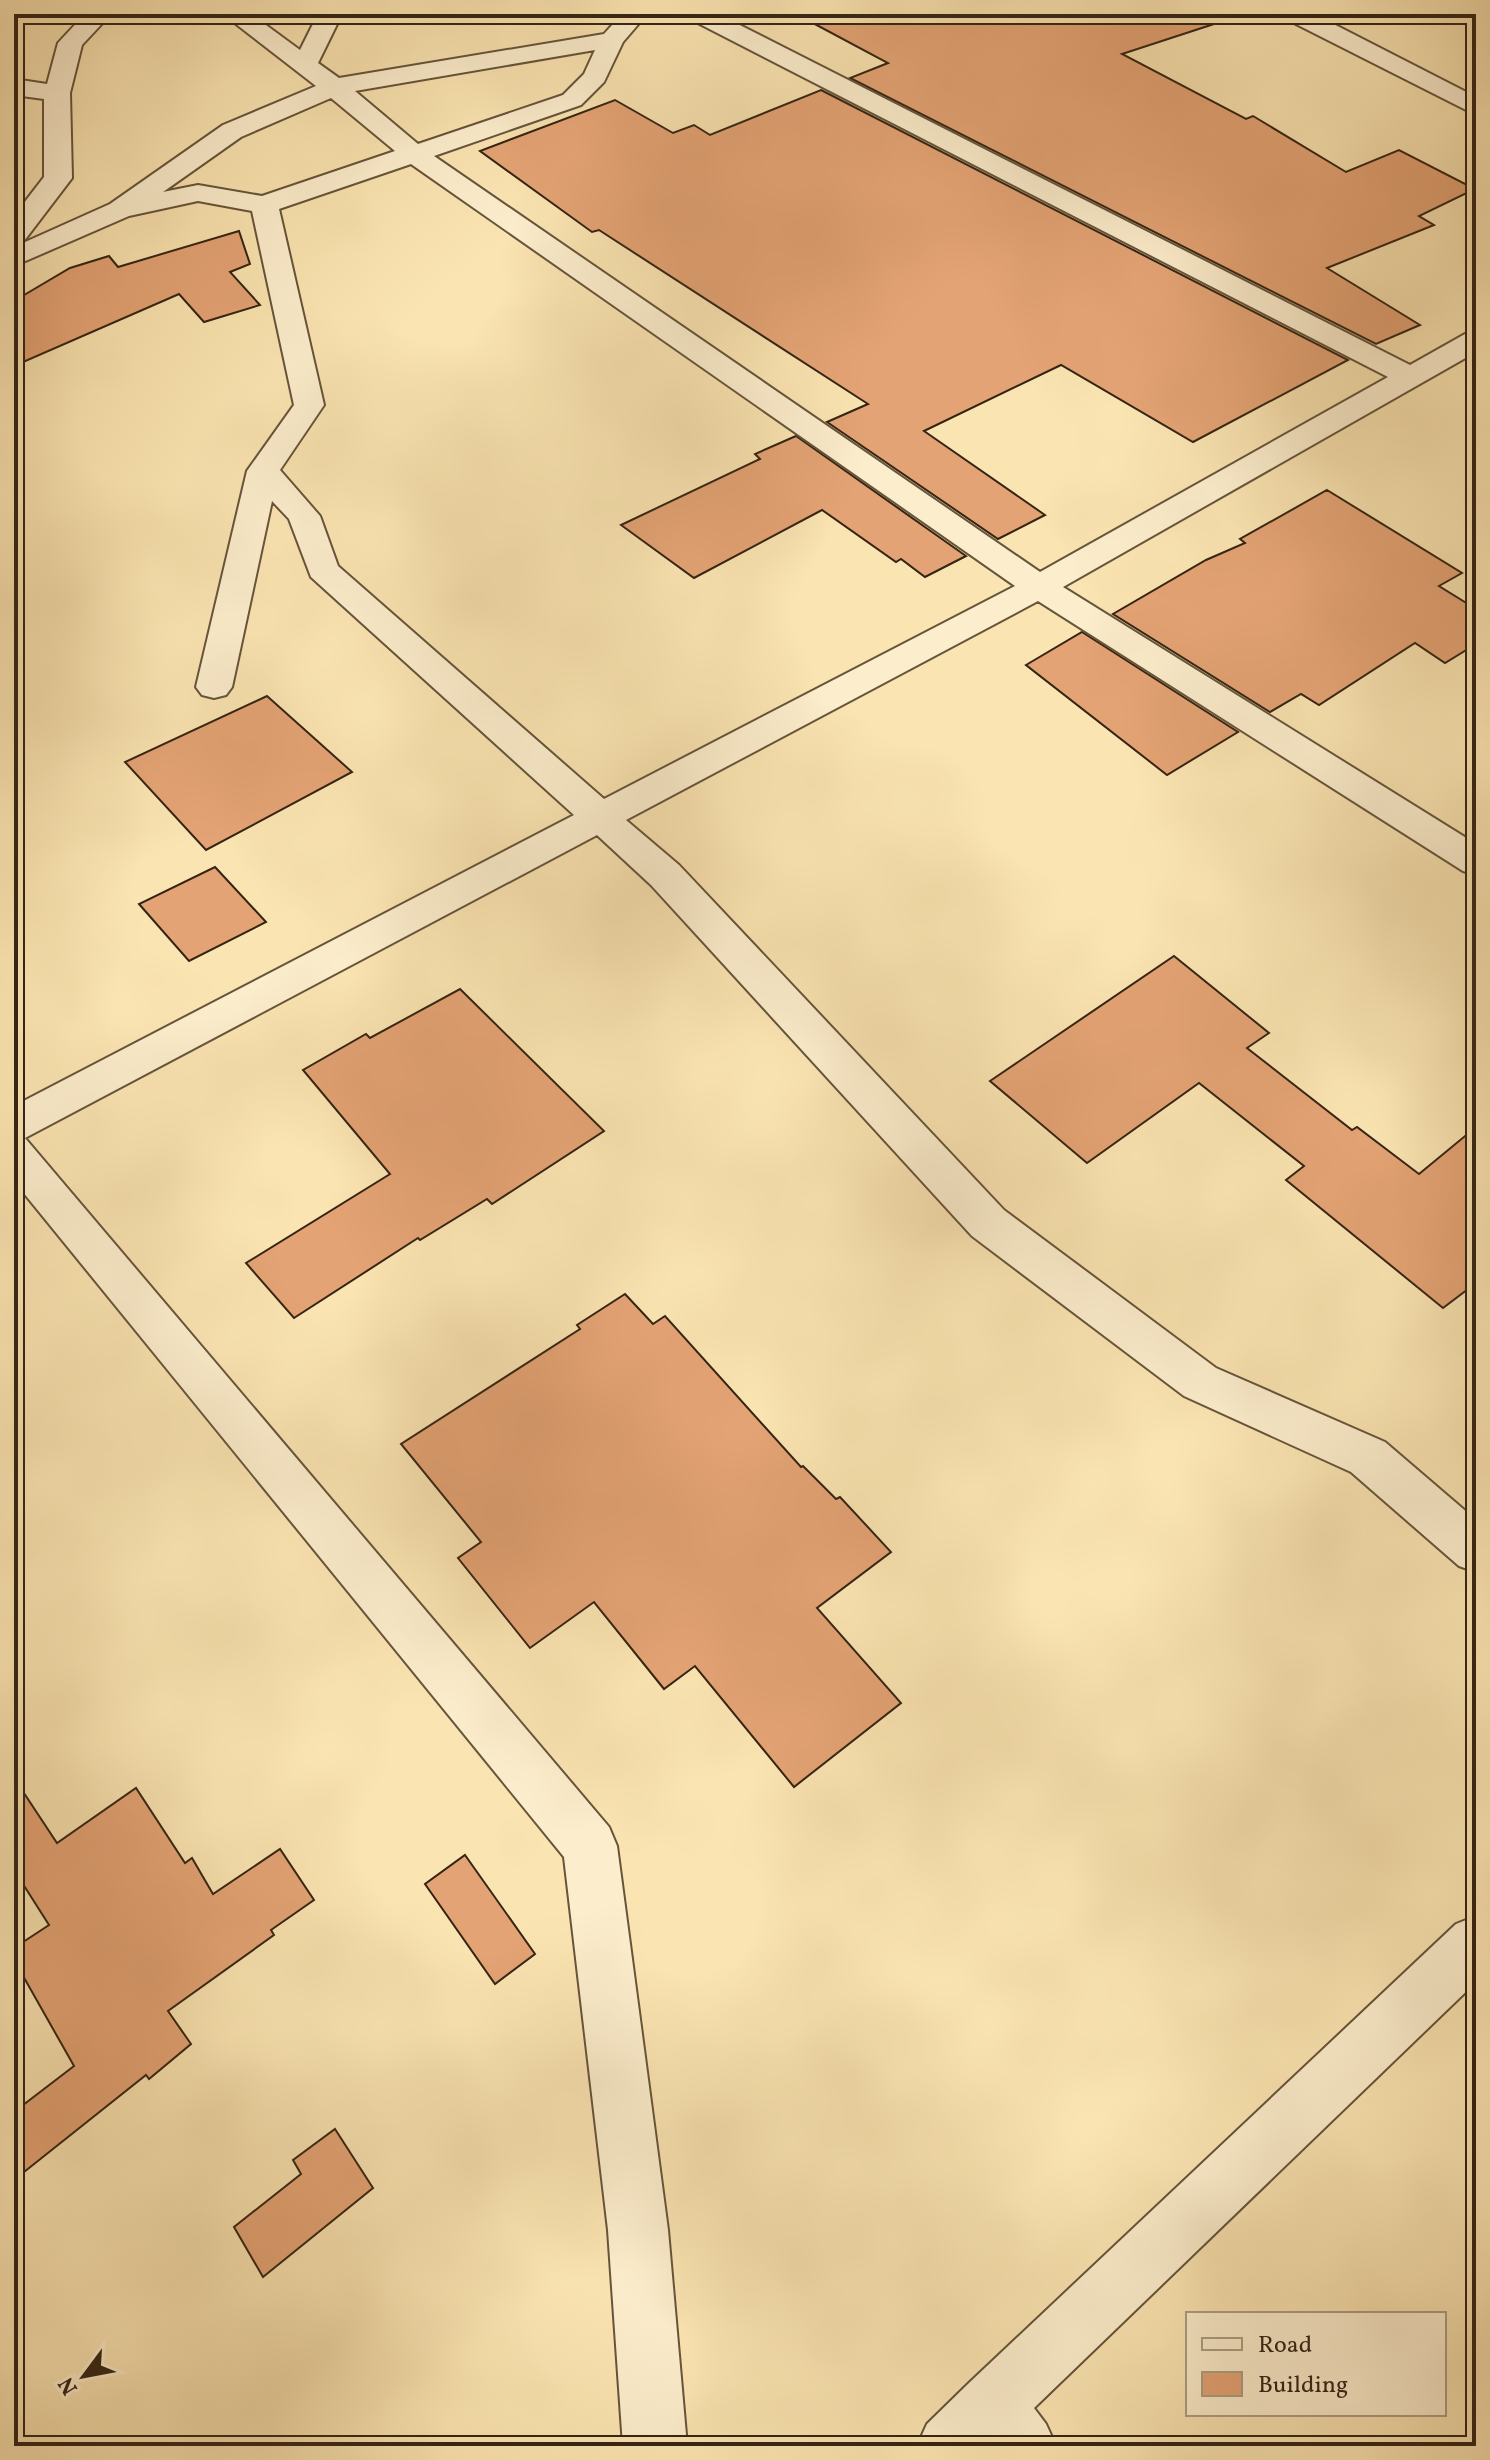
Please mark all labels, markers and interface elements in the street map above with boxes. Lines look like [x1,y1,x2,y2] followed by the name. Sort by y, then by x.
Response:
[1186,2312,1446,2416] legend
[1258,2329,1312,2363] text: Road
[44,2336,124,2416] north arrow
[1258,2369,1348,2403] text: Building
[52,2370,87,2400] text: N

